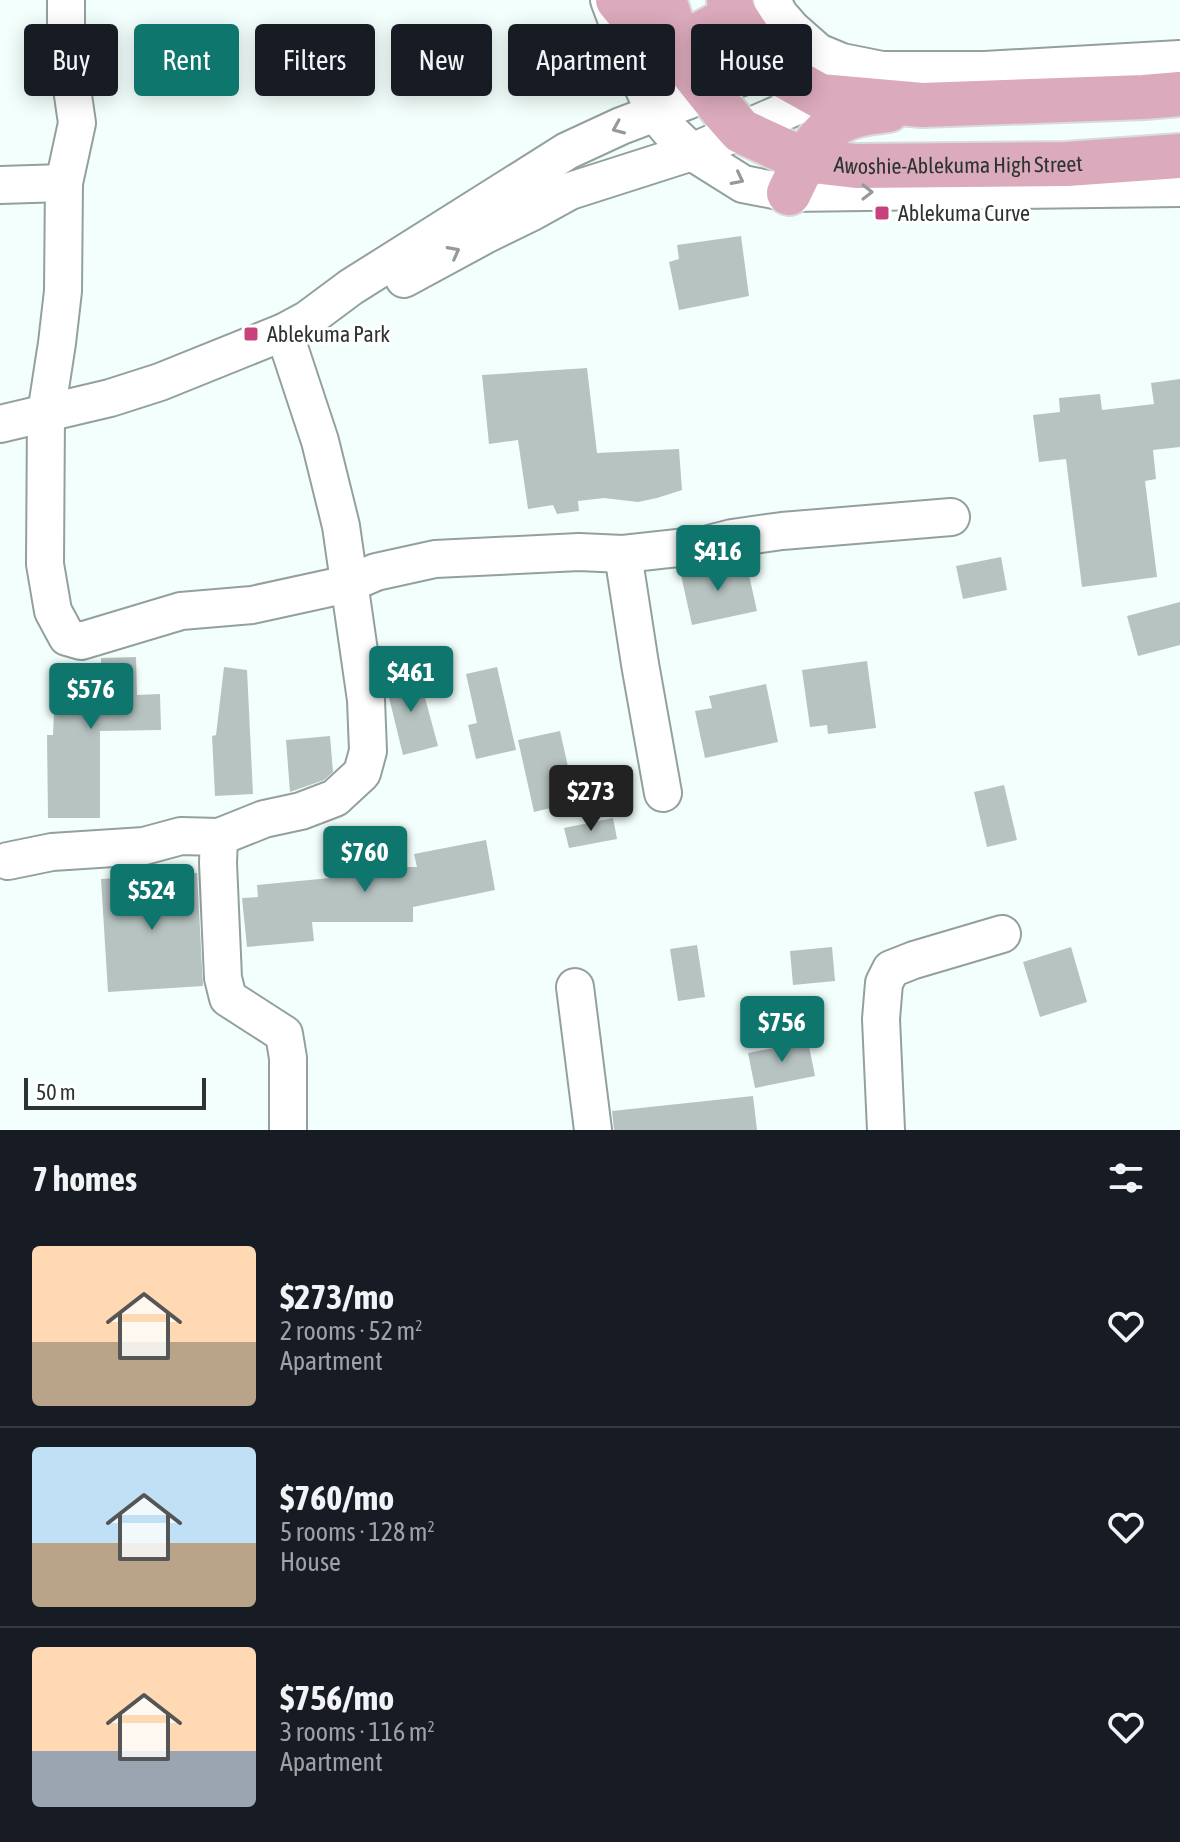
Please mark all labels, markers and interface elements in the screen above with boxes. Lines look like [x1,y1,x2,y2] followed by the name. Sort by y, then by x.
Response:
[24,24,118,96] chip: Buy
[134,24,239,96] chip: Rent
[255,24,375,96] chip: Filters
[391,24,492,96] chip: New
[508,24,675,96] chip: Apartment
[691,24,812,96] chip: House
[612,118,626,134] one-way arrow
[833,150,1083,179] street label: Awoshie-Ablekuma High Street
[729,169,744,185] one-way arrow
[861,183,874,201] one-way arrow
[898,200,1030,226] place label: Ablekuma Curve
[873,204,891,222] marker: Ablekuma Curve
[445,247,460,262] one-way arrow
[267,321,390,347] place label: Ablekuma Park
[242,325,260,343] marker: Ablekuma Park
[671,525,765,593] pin: $416
[694,536,742,566] text: $416
[364,646,458,714] pin: $461
[387,657,435,687] text: $461
[44,663,138,731] pin: $576
[67,674,115,704] text: $576
[544,765,638,833] pin: $273
[567,776,615,806] text: $273
[318,826,412,894] pin: $760
[341,837,389,867] text: $760
[105,864,199,932] pin: $524
[128,875,176,905] text: $524
[735,996,829,1064] pin: $756
[758,1007,806,1037] text: $756
[24,1074,206,1110] scale bar
[36,1079,76,1105] text: 50 m
[1104,1156,1148,1200] icon: filters
[32,1159,137,1198] text: 7 homes
[280,1277,394,1316] text: $273/mo
[96,1278,192,1374] icon: home
[1104,1304,1148,1348] icon: heart
[280,1316,422,1346] text: 2 rooms · 52 m²
[280,1346,383,1376] text: Apartment
[280,1478,394,1517] text: $760/mo
[96,1479,192,1575] icon: home
[1104,1505,1148,1549] icon: heart
[280,1517,435,1547] text: 5 rooms · 128 m²
[280,1547,341,1577] text: House
[280,1678,394,1717] text: $756/mo
[96,1679,192,1775] icon: home
[1104,1705,1148,1749] icon: heart
[280,1717,435,1747] text: 3 rooms · 116 m²
[280,1747,383,1777] text: Apartment

